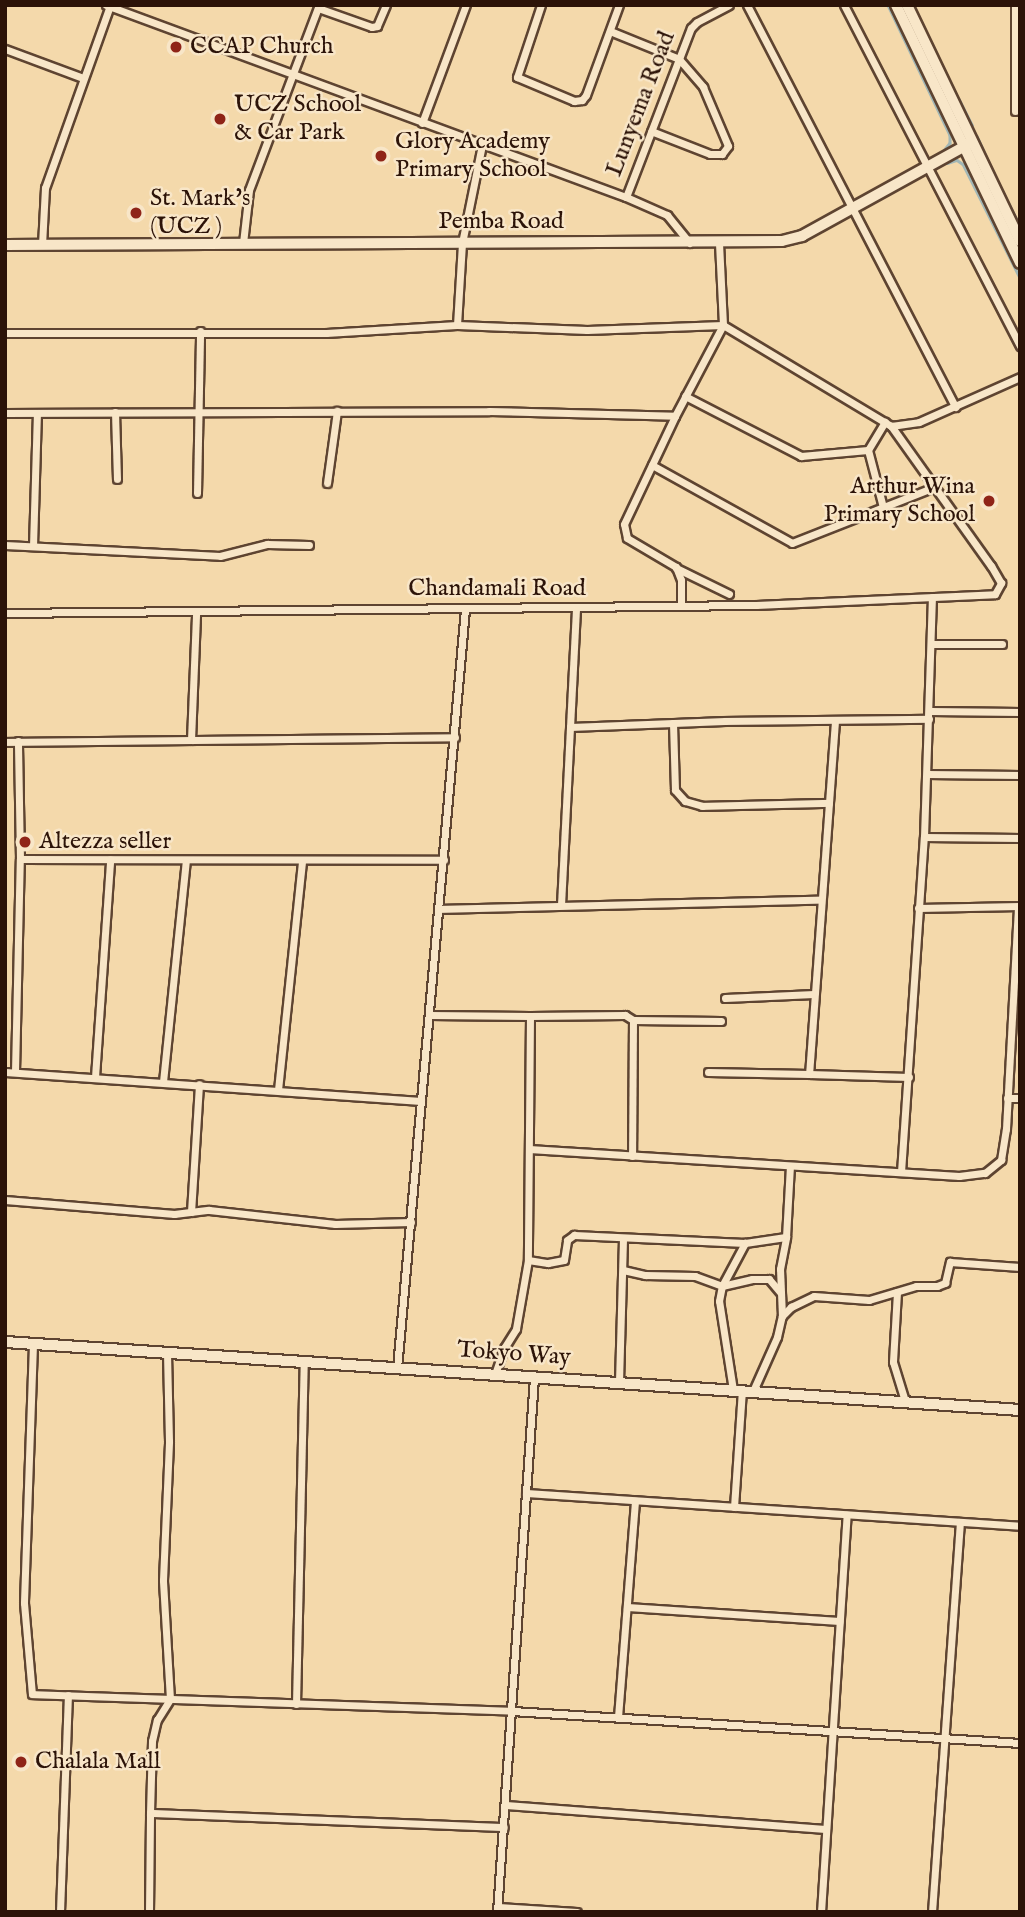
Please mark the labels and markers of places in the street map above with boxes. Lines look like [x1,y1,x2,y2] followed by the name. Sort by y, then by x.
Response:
[190,33,334,61] place label: CCAP Church
[168,39,184,55] marker: CCAP Church
[234,91,361,147] place label: UCZ School & Car Park
[212,111,228,127] marker: UCZ School & Car Park
[395,128,550,184] place label: Glory Academy Primary School
[373,148,389,164] marker: Glory Academy Primary School
[150,185,250,241] place label: St. Mark's (UCZ )
[128,205,144,221] marker: St. Mark's (UCZ )
[823,473,975,529] place label: Arthur Wina Primary School
[981,493,997,509] marker: Arthur Wina Primary School
[39,828,171,856] place label: Altezza seller
[17,834,33,850] marker: Altezza seller
[35,1748,161,1776] place label: Chalala Mall
[13,1754,29,1770] marker: Chalala Mall

